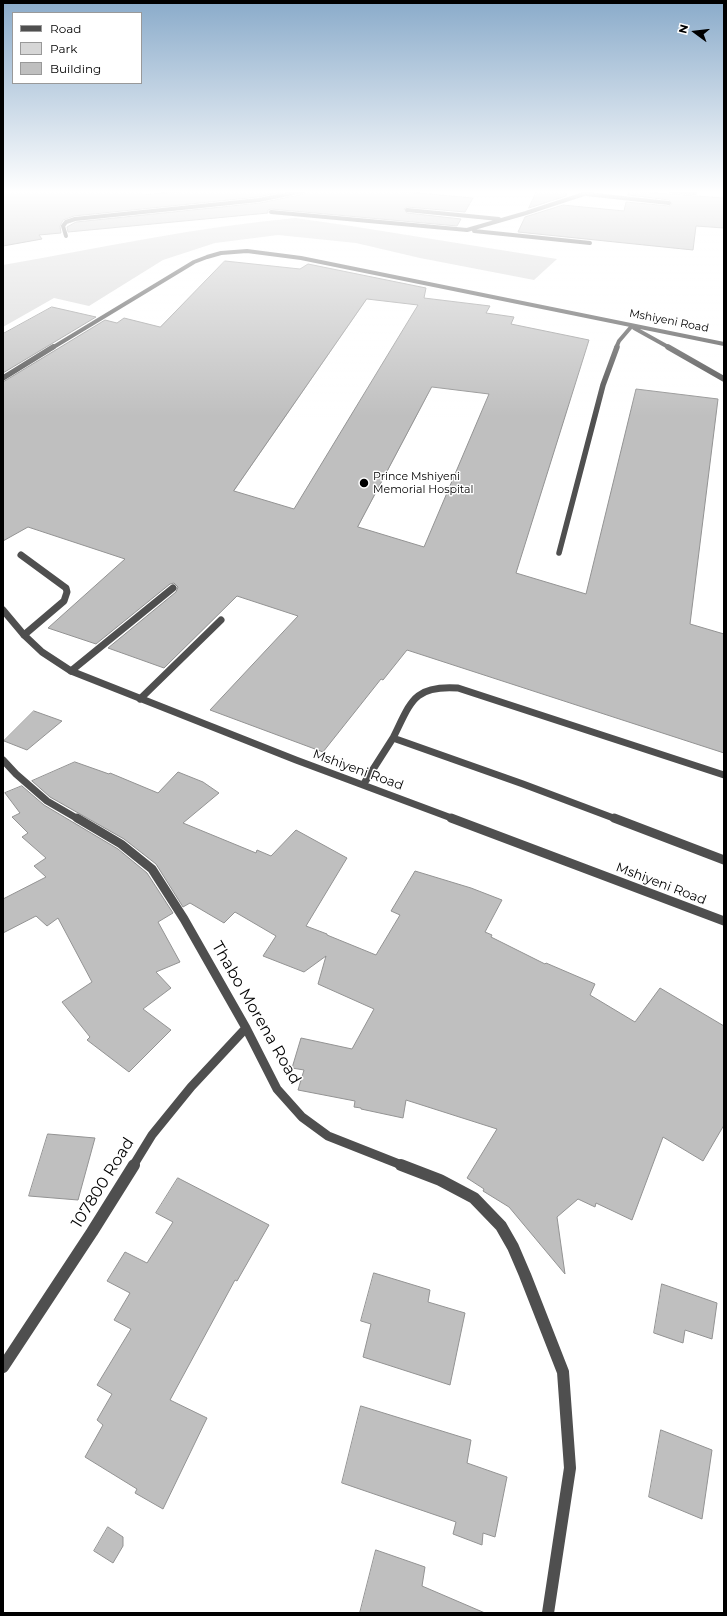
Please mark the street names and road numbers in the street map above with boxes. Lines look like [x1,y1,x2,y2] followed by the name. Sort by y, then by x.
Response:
[628,307,710,335] street label: Mshiyeni Road
[311,746,405,794] street label: Mshiyeni Road
[614,860,708,908] street label: Mshiyeni Road
[207,938,305,1088] street label: Thabo Morena Road
[68,1134,138,1232] street label: 107800 Road

